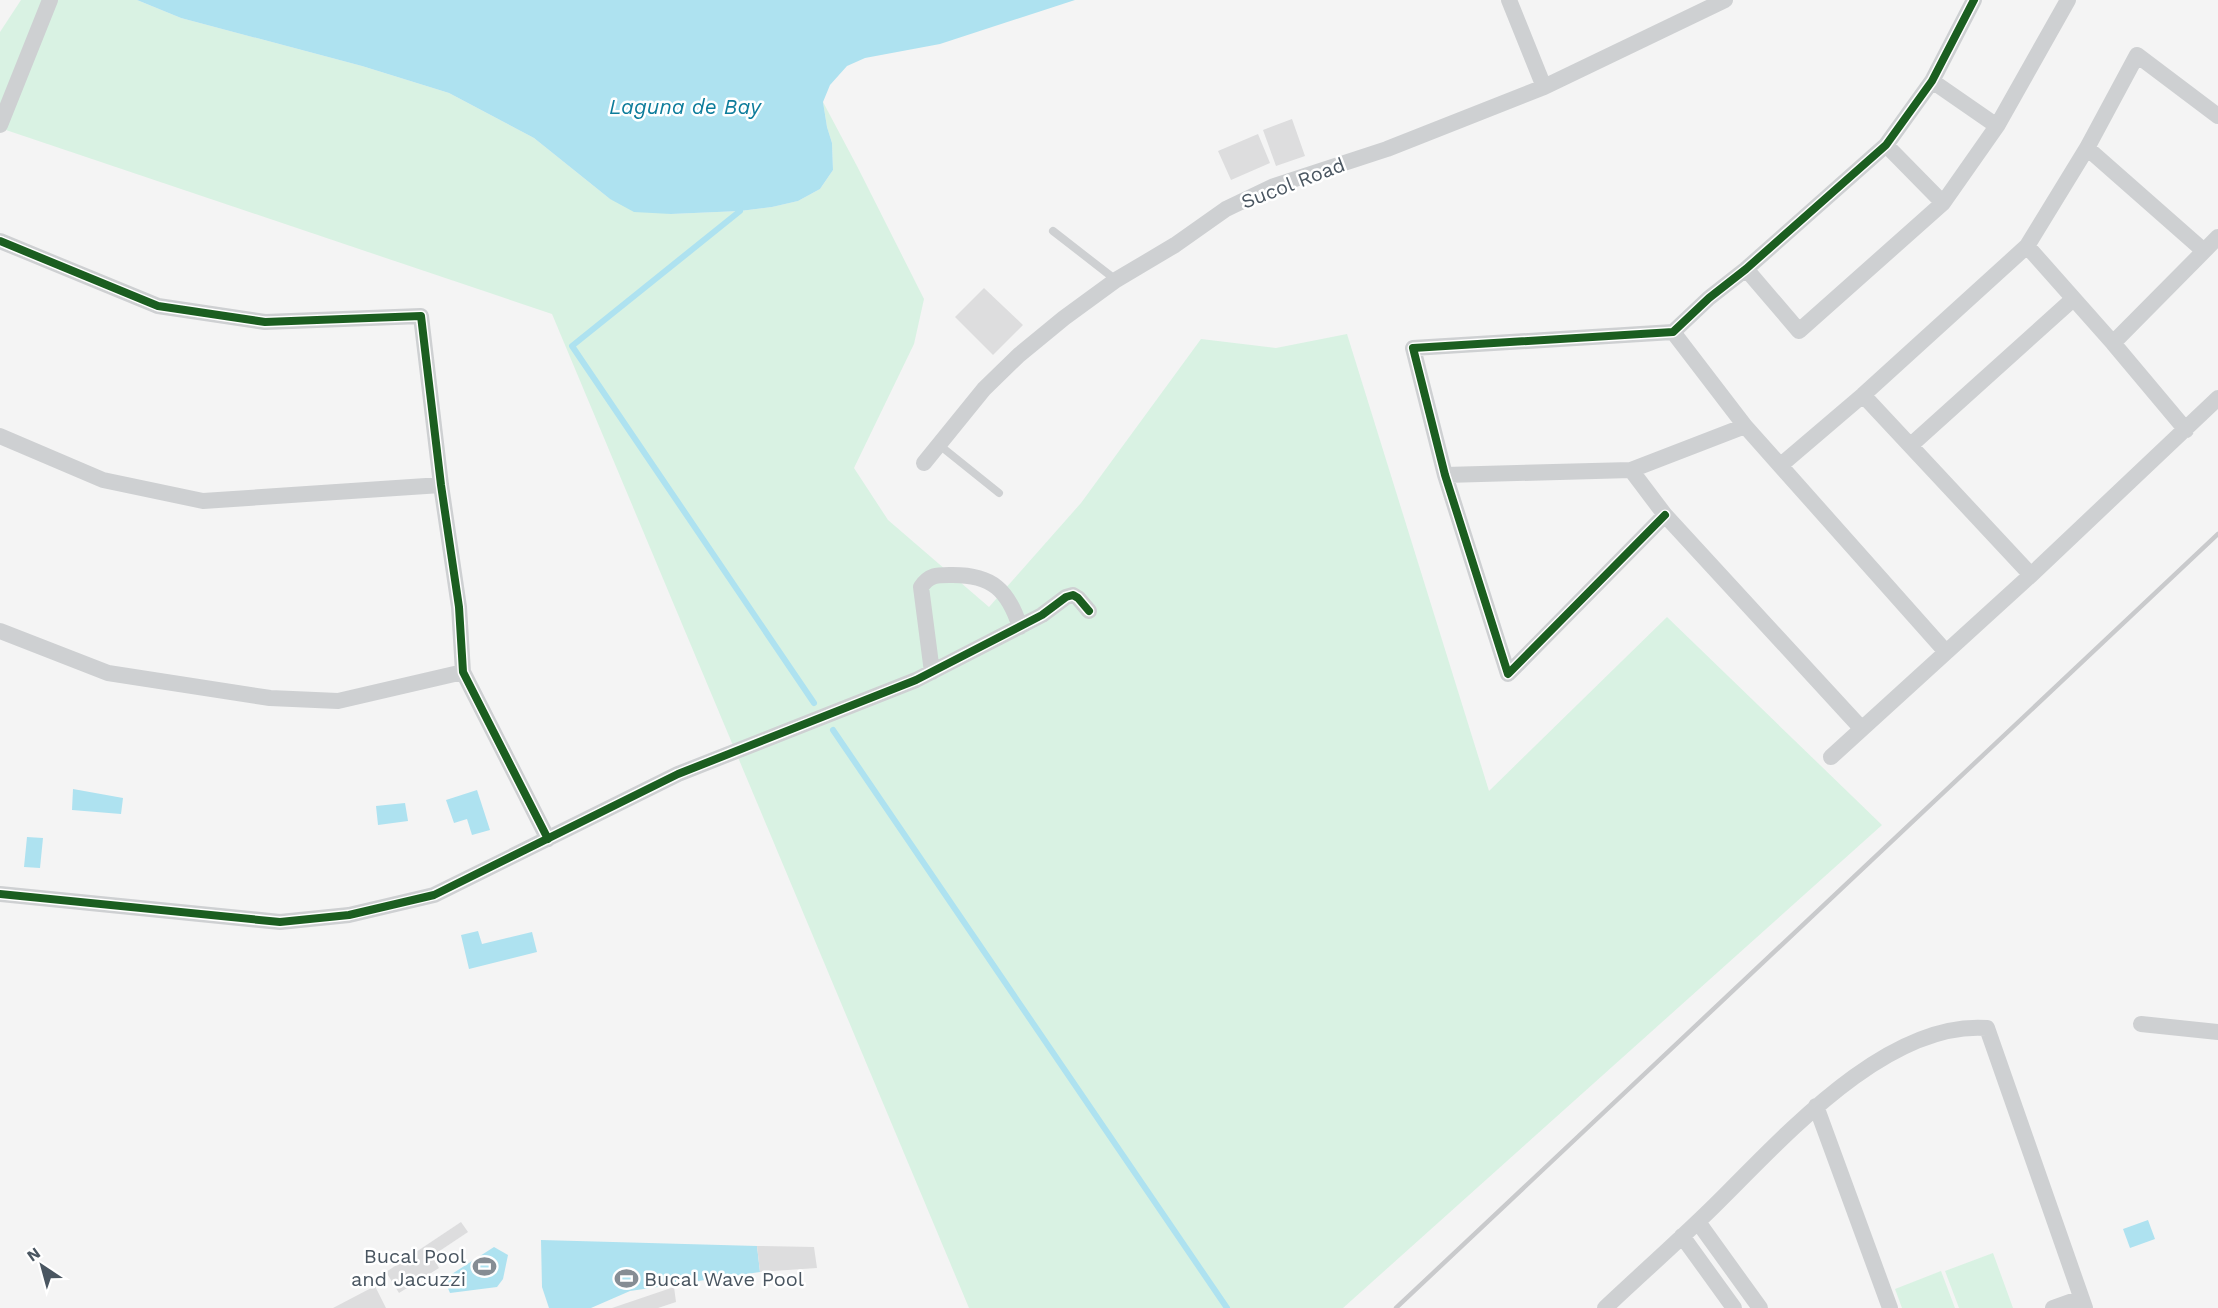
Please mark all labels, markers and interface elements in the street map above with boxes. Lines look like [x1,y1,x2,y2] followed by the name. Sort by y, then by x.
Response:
[609,94,762,119] water label: Laguna de Bay
[1238,152,1348,214] street label: Sucol Road
[12,1236,72,1296] north arrow
[23,1243,44,1265] text: N
[351,1244,466,1291] place label: Bucal Pool and Jacuzzi
[471,1254,497,1280] sports icon: Bucal Pool and Jacuzzi
[613,1266,639,1292] sports icon: Bucal Wave Pool
[644,1267,804,1291] place label: Bucal Wave Pool

